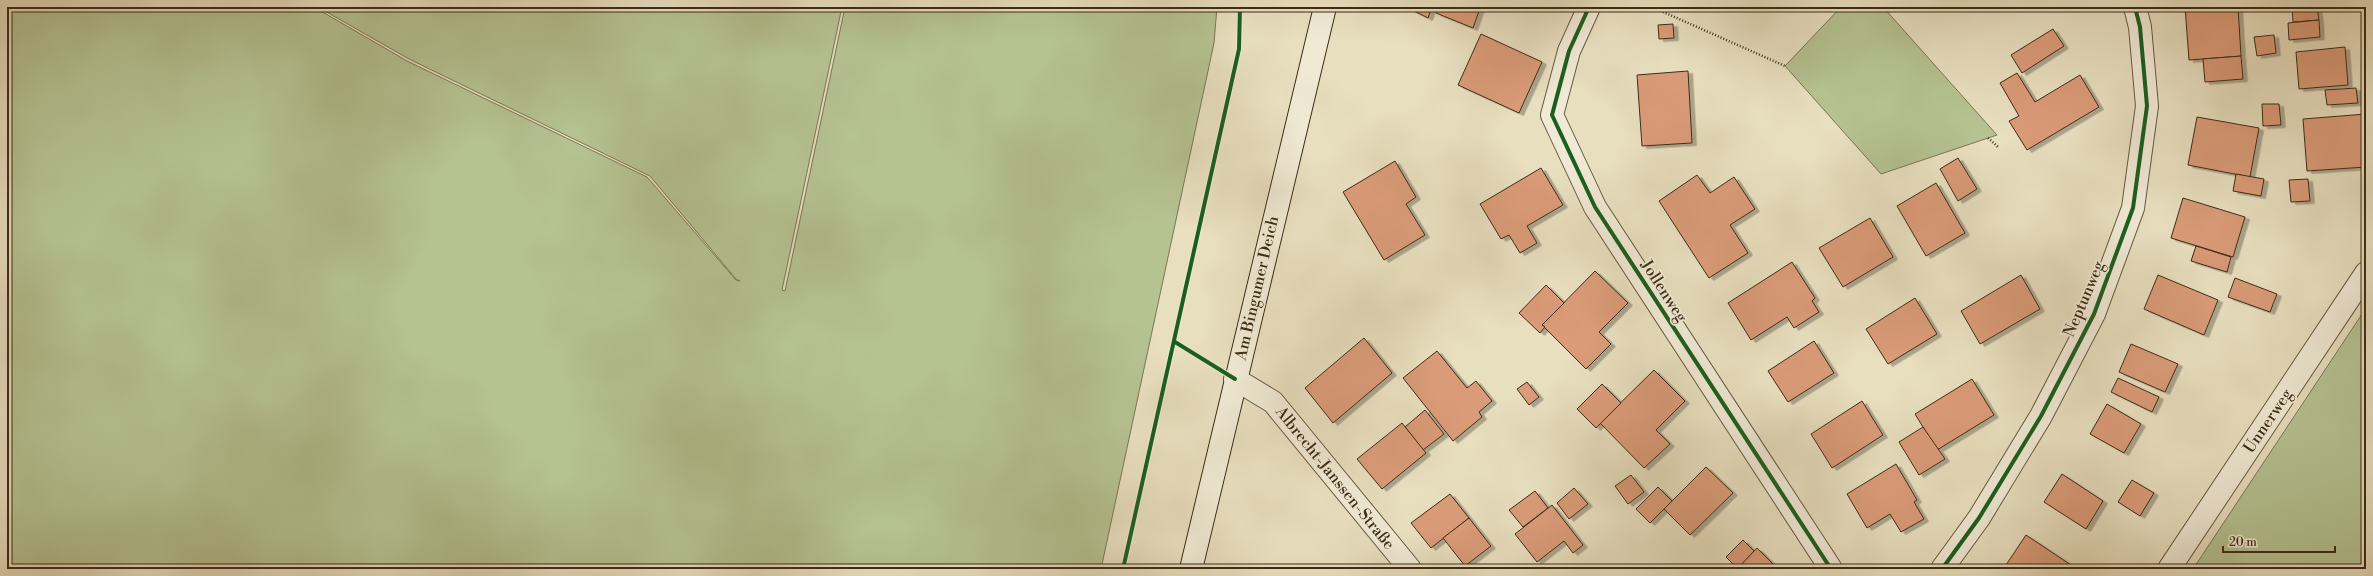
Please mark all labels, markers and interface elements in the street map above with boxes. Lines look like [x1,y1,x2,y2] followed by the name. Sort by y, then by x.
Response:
[1230,214,1283,363] street label: Am Bingumer Deich
[1636,255,1692,326] street label: Jollenweg
[2059,257,2109,340] street label: Neptunweg
[2239,384,2297,457] street label: Unnerweg
[1270,402,1399,554] street label: Albrecht-Janssen-Straße
[2223,528,2335,554] scale bar
[2229,535,2257,550] text: 20 m

